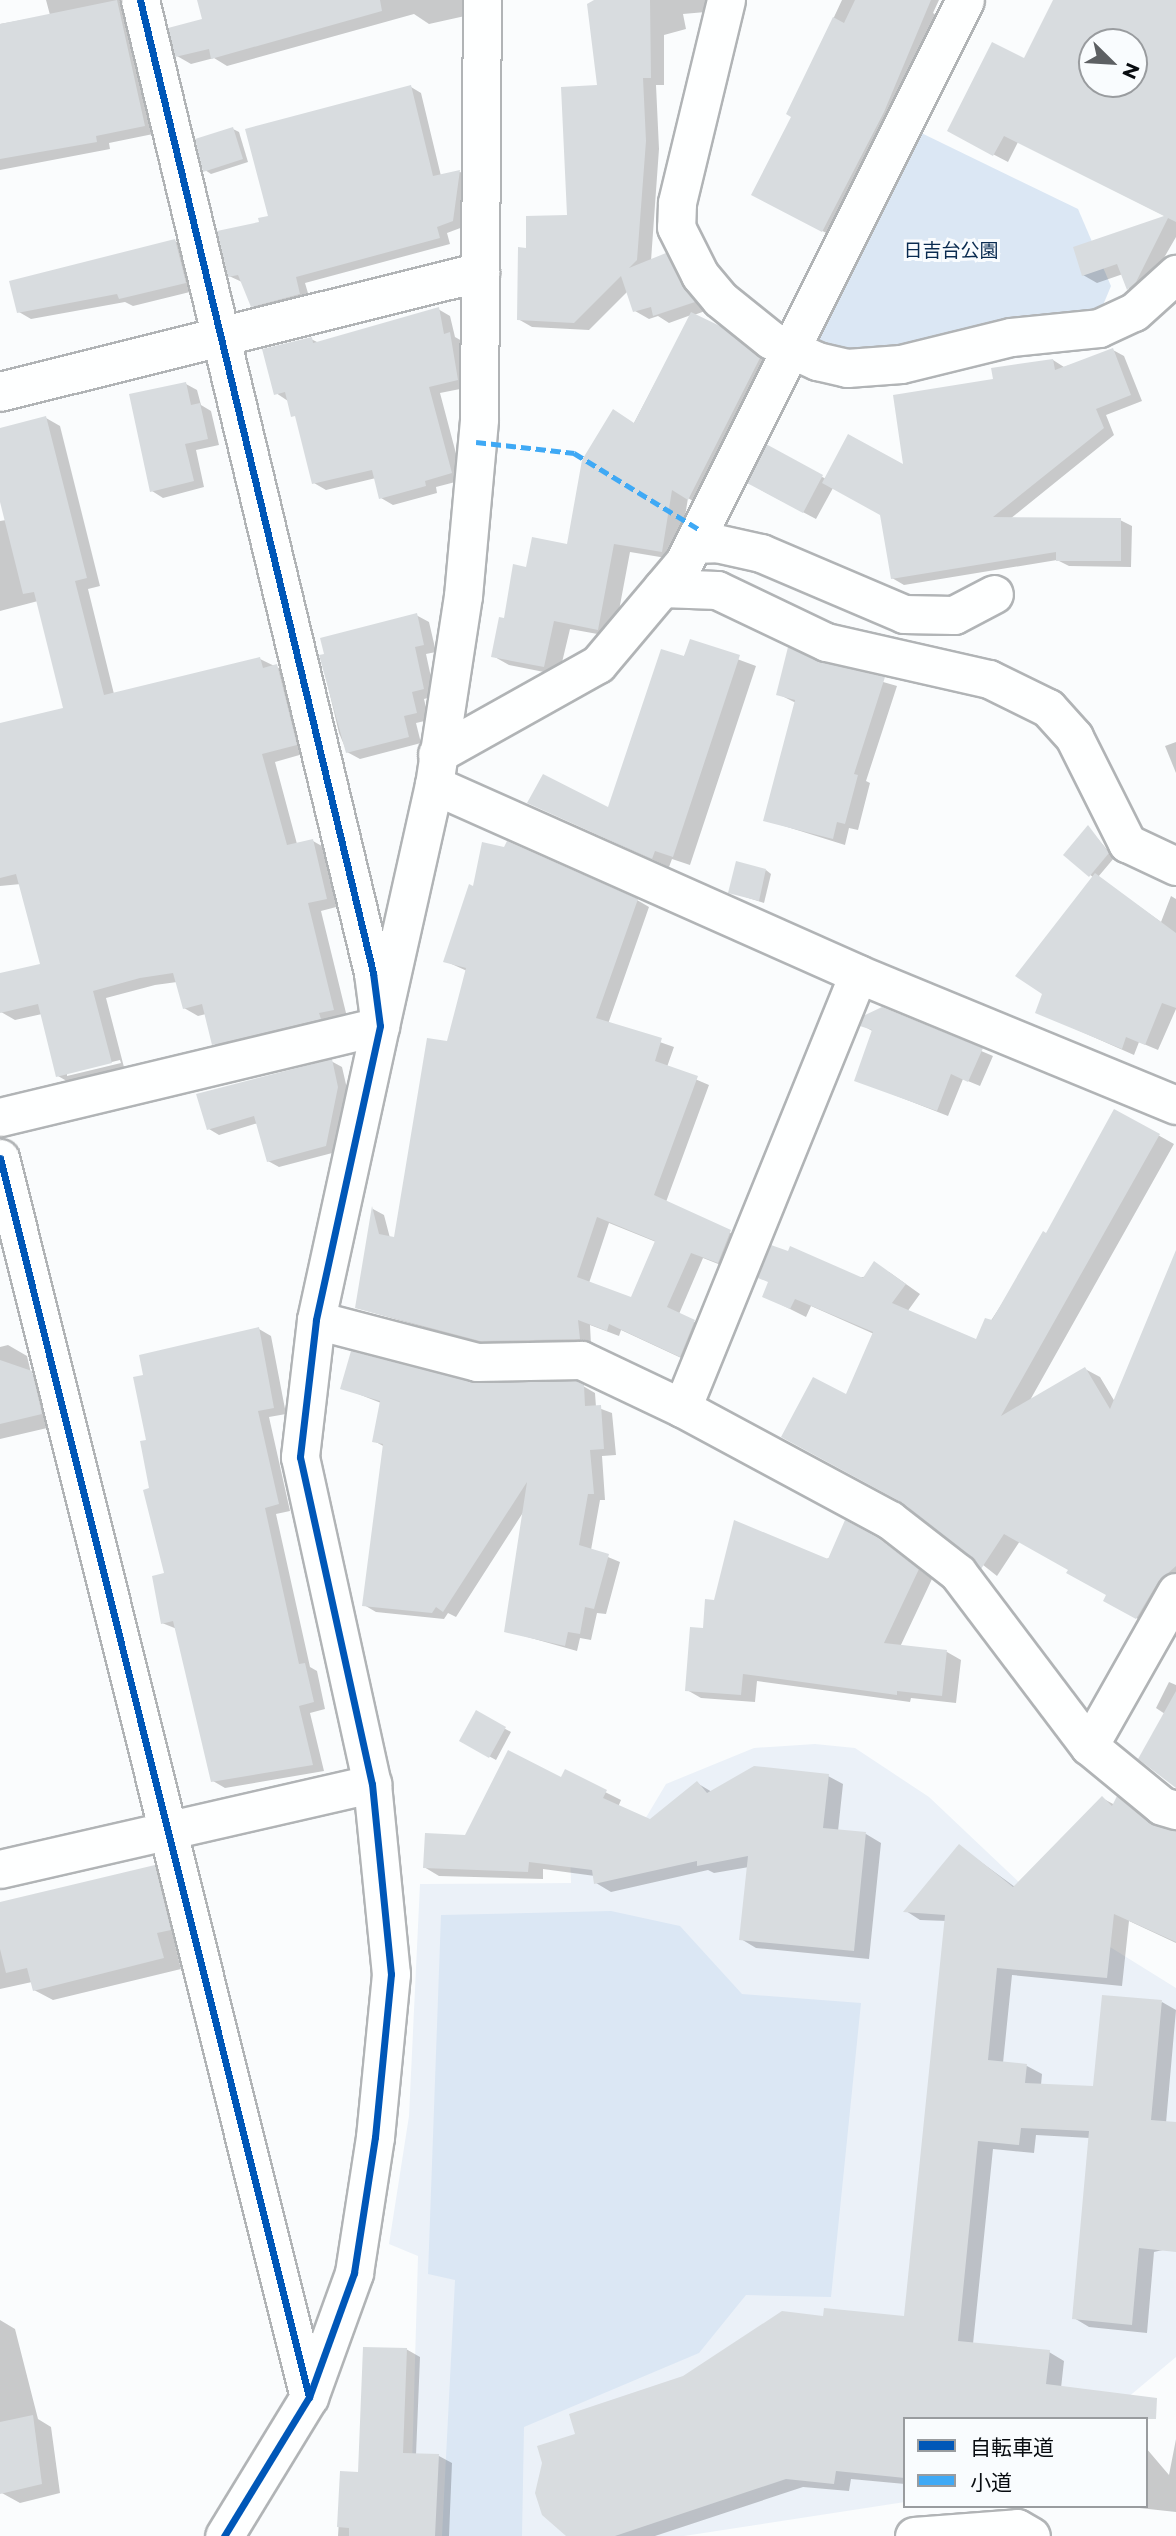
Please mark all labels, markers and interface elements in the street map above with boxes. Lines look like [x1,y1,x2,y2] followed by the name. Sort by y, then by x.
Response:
[1078,28,1148,98] north arrow
[1117,59,1144,83] text: N
[904,240,998,262] park label: 日吉台公園
[903,2417,1148,2508] legend
[970,2435,1054,2460] text: 自転車道
[970,2470,1012,2495] text: 小道

